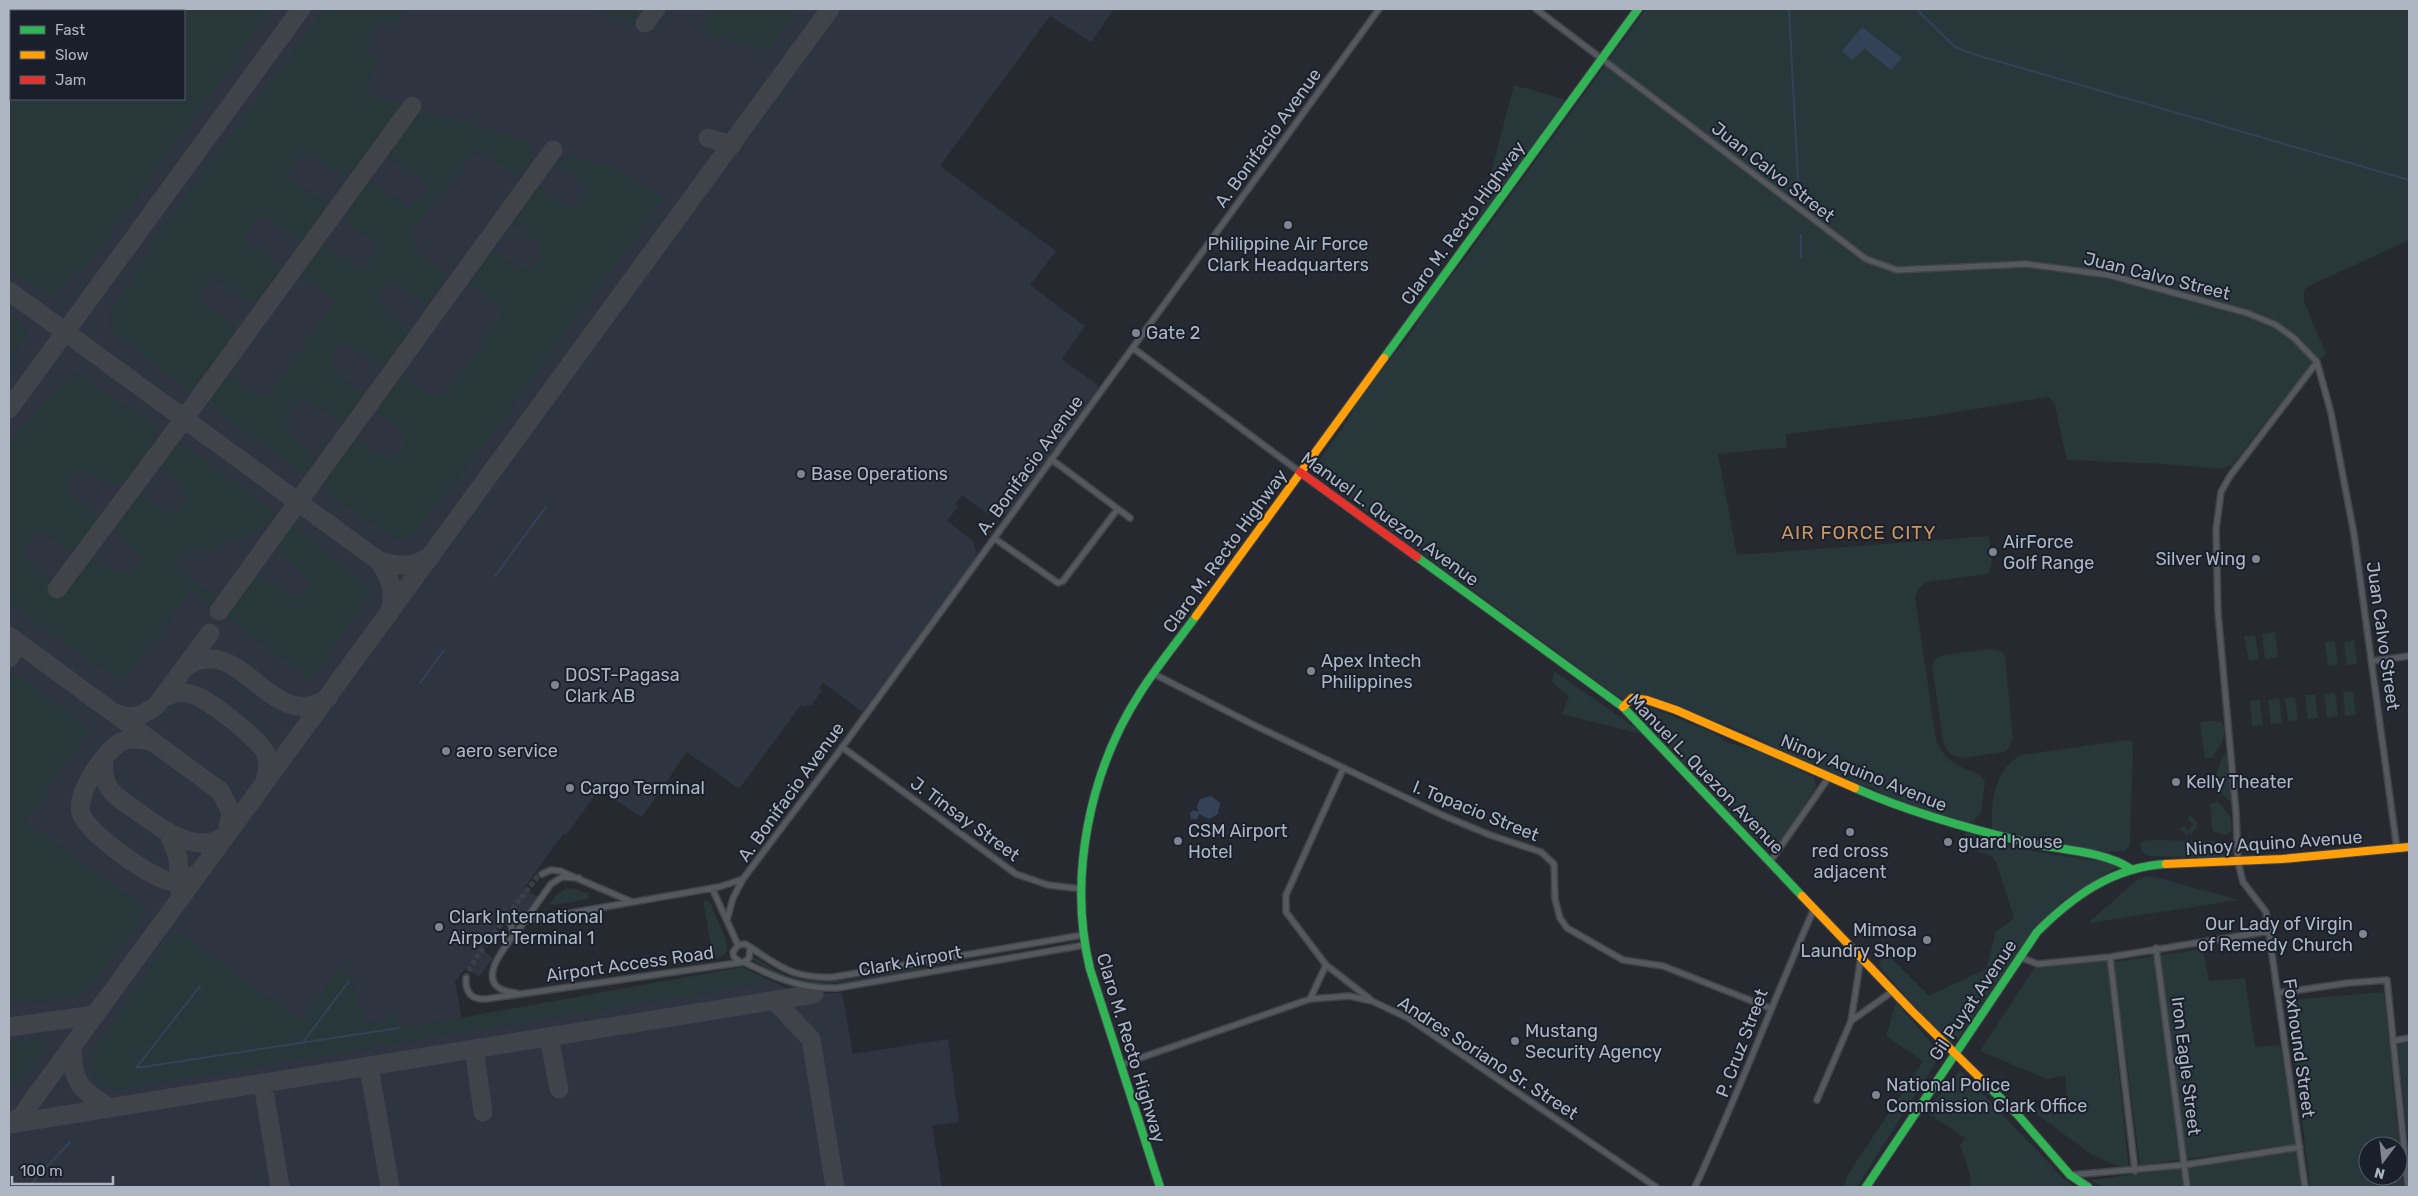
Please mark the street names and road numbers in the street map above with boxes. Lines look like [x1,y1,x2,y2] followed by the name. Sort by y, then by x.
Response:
[1210,64,1326,212] street label: A. Bonifacio Avenue
[1707,117,1839,227] street label: Juan Calvo Street
[1396,137,1530,309] street label: Claro M. Recto Highway
[2081,247,2233,305] street label: Juan Calvo Street
[972,391,1088,539] street label: A. Bonifacio Avenue
[1297,447,1483,591] street label: Manuel L. Quezon Avenue
[1158,465,1292,637] street label: Claro M. Recto Highway
[2362,560,2404,712] street label: Juan Calvo Street
[1624,689,1788,859] street label: Manuel L. Quezon Avenue
[733,718,849,866] street label: A. Bonifacio Avenue
[1778,730,1950,816] street label: Ninoy Aquino Avenue
[906,772,1024,866] street label: J. Tinsay Street
[1410,776,1542,846] street label: I. Topacio Street
[2185,826,2363,860] street label: Ninoy Aquino Avenue
[1924,935,2022,1065] street label: Gil Puyat Avenue
[545,941,715,987] street label: Airport Access Road
[857,941,963,981] street label: Clark Airport
[1092,951,1170,1145] street label: Claro M. Recto Highway
[2278,977,2320,1119] street label: Foxhound Street
[1711,986,1773,1100] street label: P. Cruz Street
[1394,991,1582,1125] street label: Andres Soriano Sr. Street
[2167,995,2205,1137] street label: Iron Eagle Street

